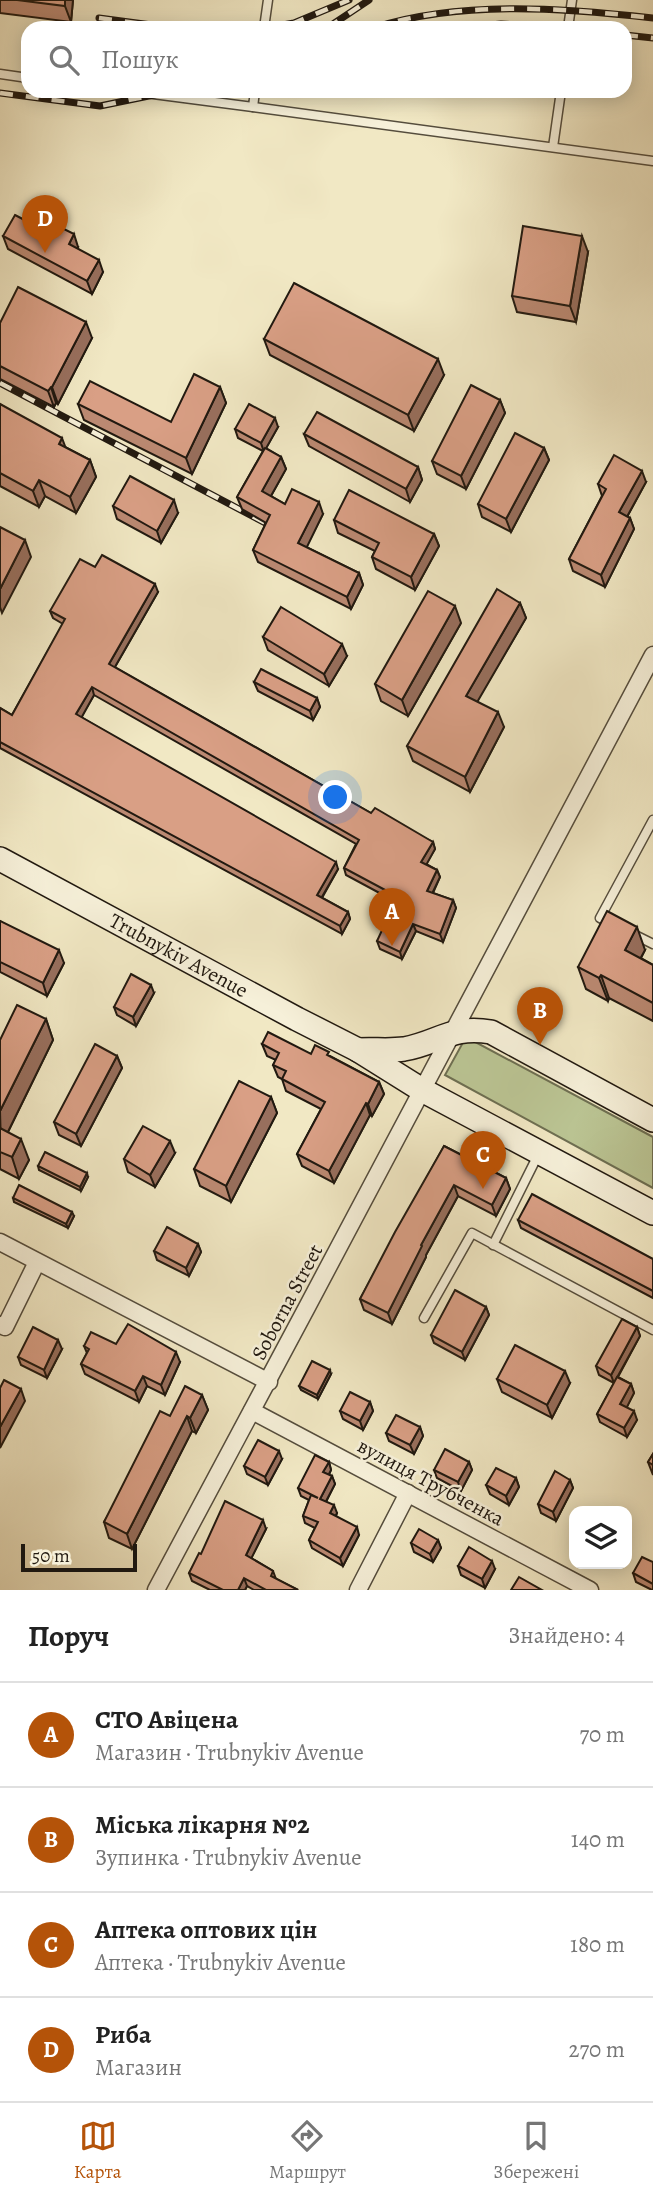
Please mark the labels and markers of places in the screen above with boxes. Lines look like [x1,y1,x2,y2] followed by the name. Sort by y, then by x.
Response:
[22,195,68,253] pin: D
[369,888,415,946] pin: A
[517,987,563,1045] pin: B
[460,1131,506,1189] pin: C

